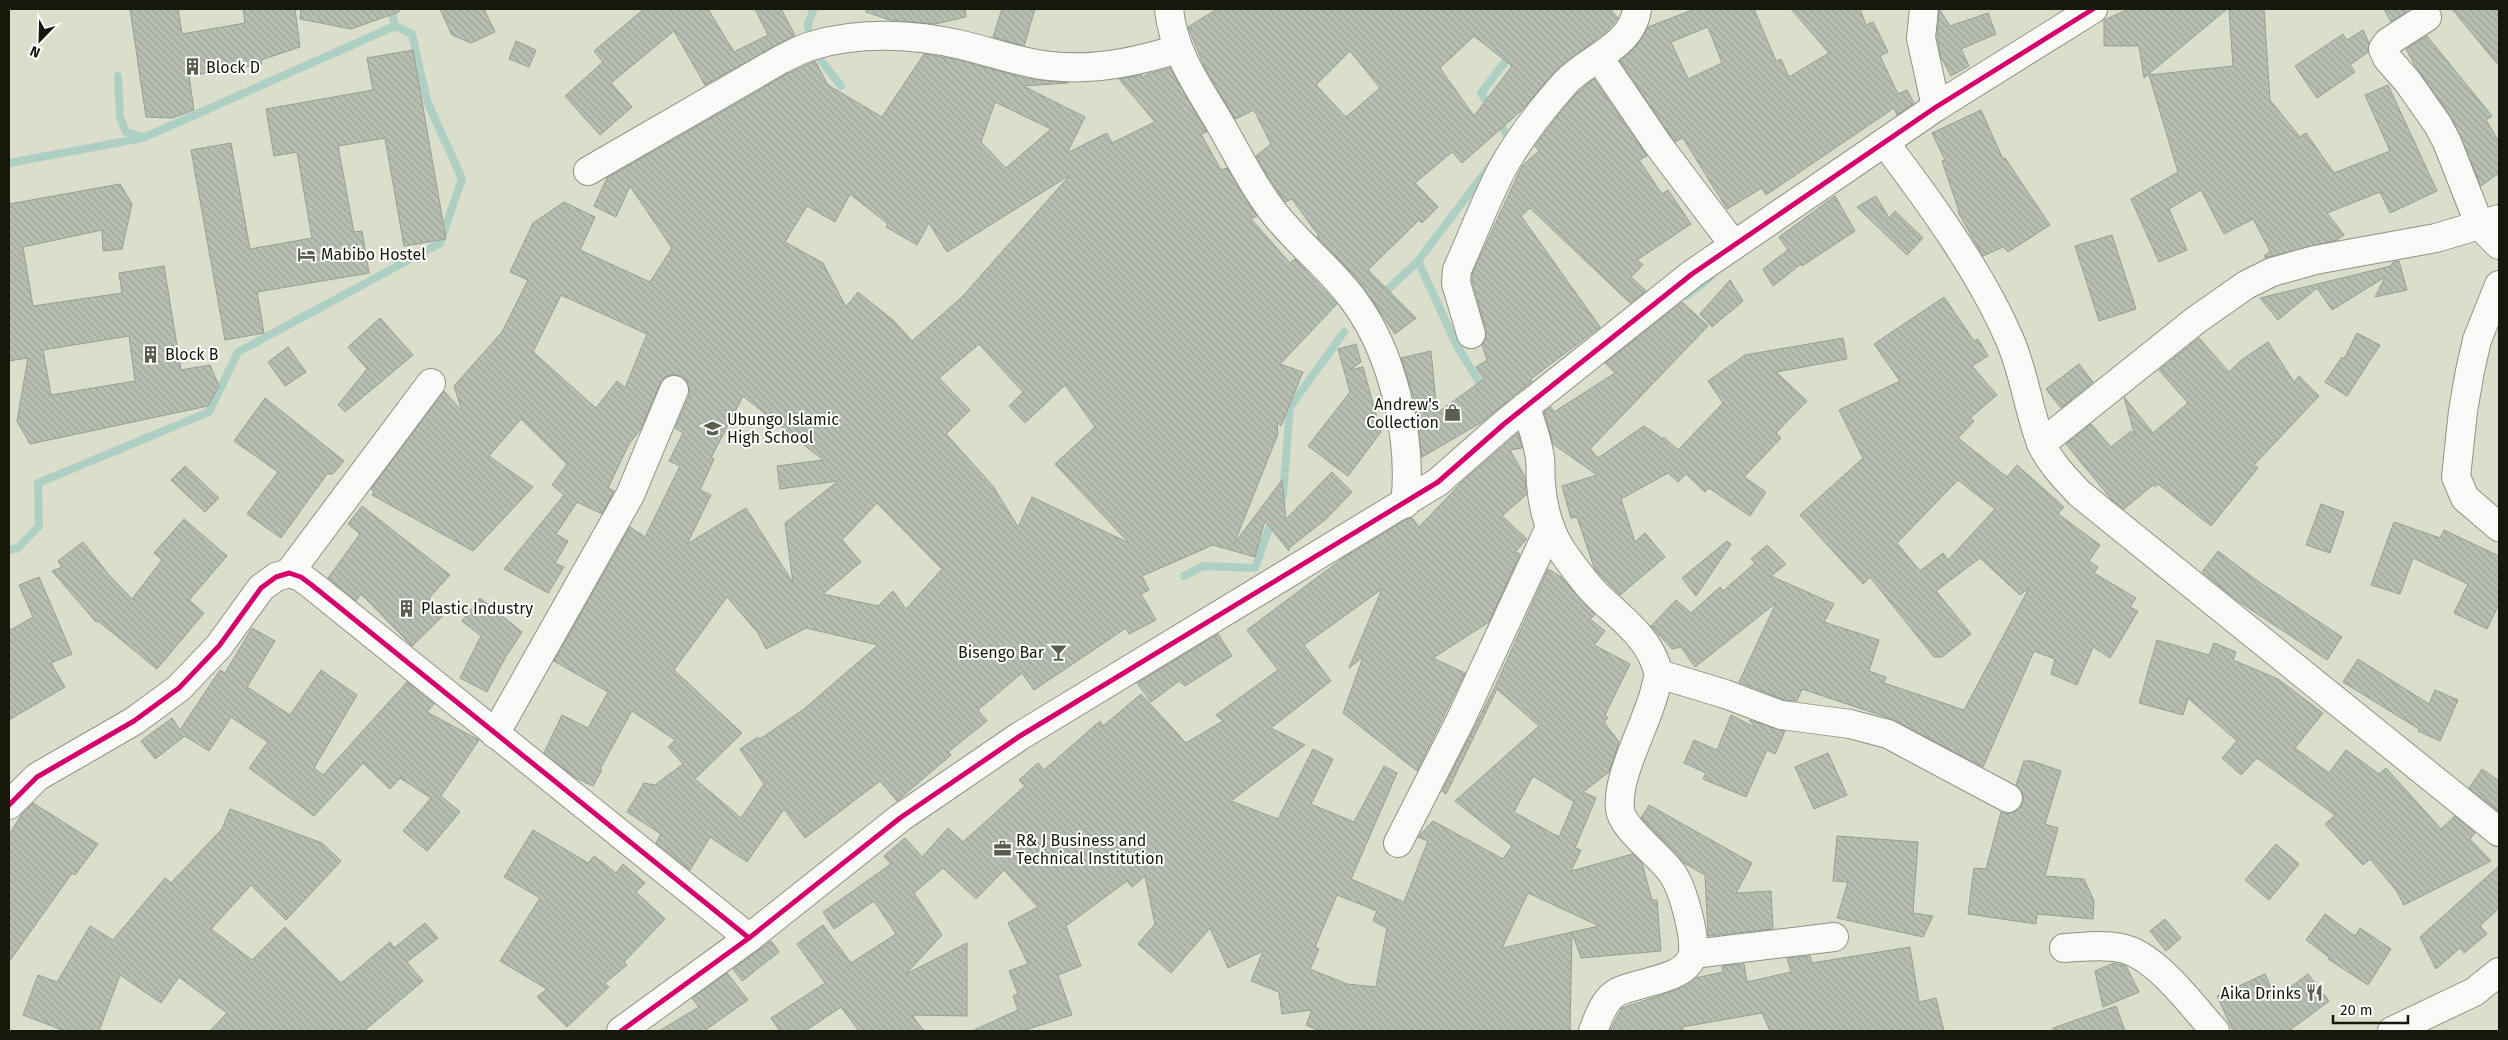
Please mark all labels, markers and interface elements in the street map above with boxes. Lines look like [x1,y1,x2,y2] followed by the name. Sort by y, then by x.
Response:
[15,15,65,65] north arrow
[28,42,43,61] text: N
[182,57,202,77] building icon: Block D
[206,58,260,77] place label: Block D
[297,244,317,264] hotel icon: Mabibo Hostel
[321,245,426,264] place label: Mabibo Hostel
[141,344,161,364] building icon: Block B
[165,345,219,364] place label: Block B
[1366,395,1439,432] place label: Andrew's Collection
[1443,403,1463,423] shop icon: Andrew's Collection
[727,410,839,447] place label: Ubungo Islamic High School
[703,418,723,438] school or university icon: Ubungo Islamic High School
[397,598,417,618] building icon: Plastic Industry
[421,599,533,618] place label: Plastic Industry
[1048,642,1068,662] bar icon: Bisengo Bar
[958,643,1045,662] place label: Bisengo Bar
[1016,831,1164,868] place label: R& J Business and Technical Institution
[992,839,1012,859] office icon: R& J Business and Technical Institution
[2305,983,2325,1003] restaurant icon: Aika Drinks
[2220,984,2301,1003] place label: Aika Drinks
[2333,992,2408,1024] scale bar
[2340,1001,2373,1019] text: 20 m

